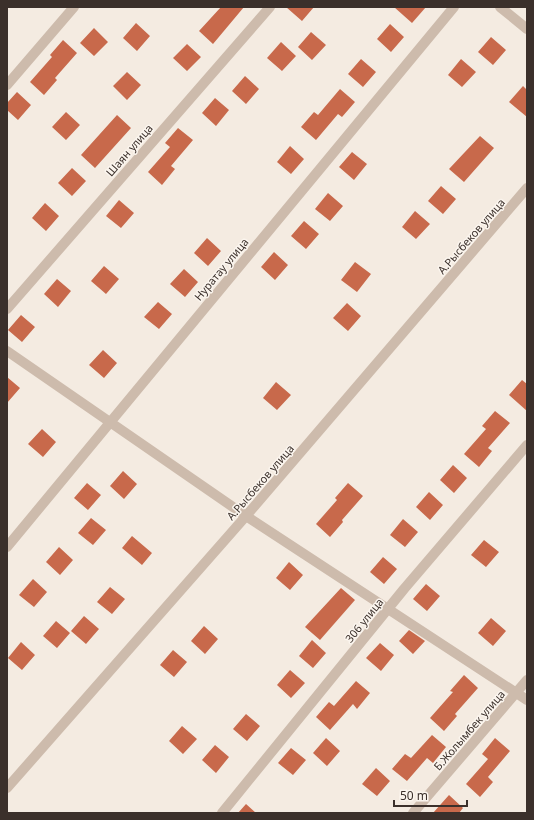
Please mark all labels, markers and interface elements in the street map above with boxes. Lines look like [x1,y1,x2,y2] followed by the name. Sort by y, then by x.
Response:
[102,121,156,179] street label: Шаян улица
[434,195,508,277] street label: А.Рысбеков улица
[190,235,252,303] street label: Нуратау улица
[223,441,297,523] street label: А.Рысбеков улица
[342,595,386,645] street label: 306 улица
[430,687,508,773] street label: Б.Жолымбек улица
[394,782,467,808] scale bar
[400,787,428,804] text: 50 m

